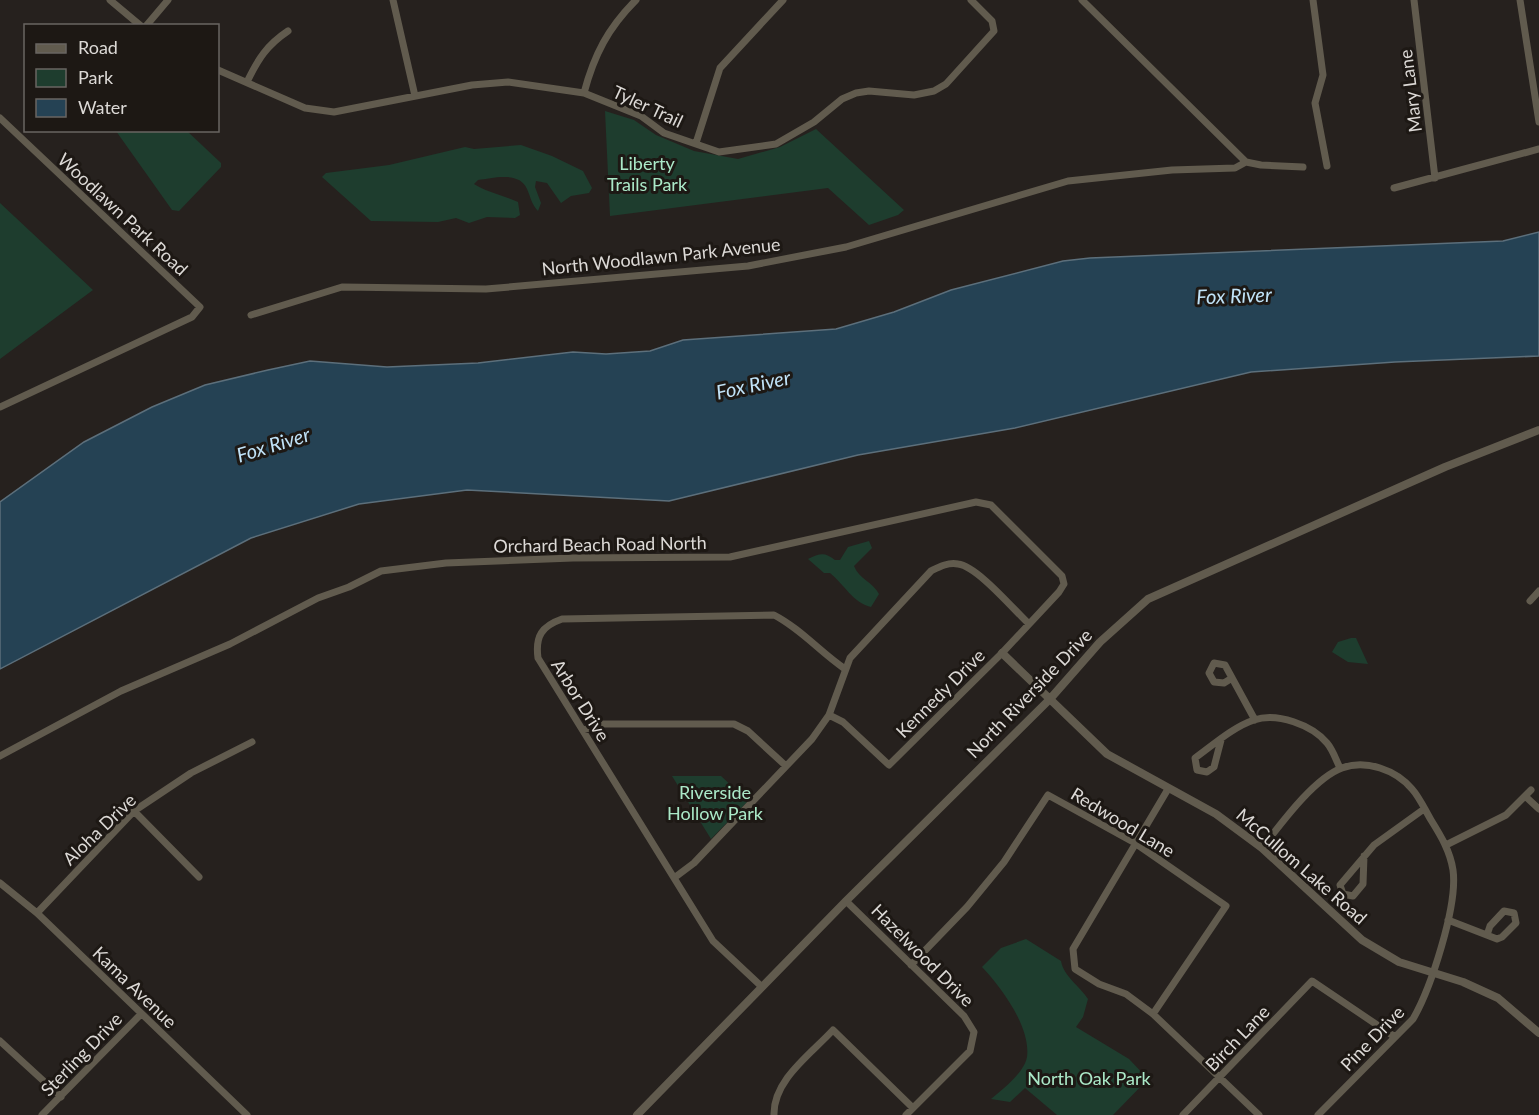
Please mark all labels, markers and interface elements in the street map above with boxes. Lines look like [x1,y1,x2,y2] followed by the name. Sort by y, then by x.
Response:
[24,24,219,132] legend
[78,36,118,58] text: Road
[1394,48,1426,134] street label: Mary Lane
[78,66,114,88] text: Park
[609,80,687,132] street label: Tyler Trail
[78,96,127,118] text: Water
[53,148,193,280] street label: Woodlawn Park Road
[607,152,688,195] park label: Liberty Trails Park
[541,233,781,279] street label: North Woodlawn Park Avenue
[1196,282,1273,308] water label: Fox River
[714,364,794,404] water label: Fox River
[233,421,314,467] water label: Fox River
[493,531,707,557] street label: Orchard Beach Road North
[962,624,1096,762] street label: North Riverside Drive
[891,644,989,742] street label: Kennedy Drive
[547,655,615,745] street label: Arbor Drive
[667,781,764,824] park label: Riverside Hollow Park
[1067,782,1179,862] street label: Redwood Lane
[58,789,140,869] street label: Aloha Drive
[1232,803,1372,929] street label: McCullom Lake Road
[867,899,979,1011] street label: Hazelwood Drive
[88,942,182,1032] street label: Kama Avenue
[1200,1001,1274,1075] street label: Birch Lane
[1336,1001,1408,1075] street label: Pine Drive
[36,1008,126,1100] street label: Sterling Drive
[1027,1067,1152,1089] park label: North Oak Park

